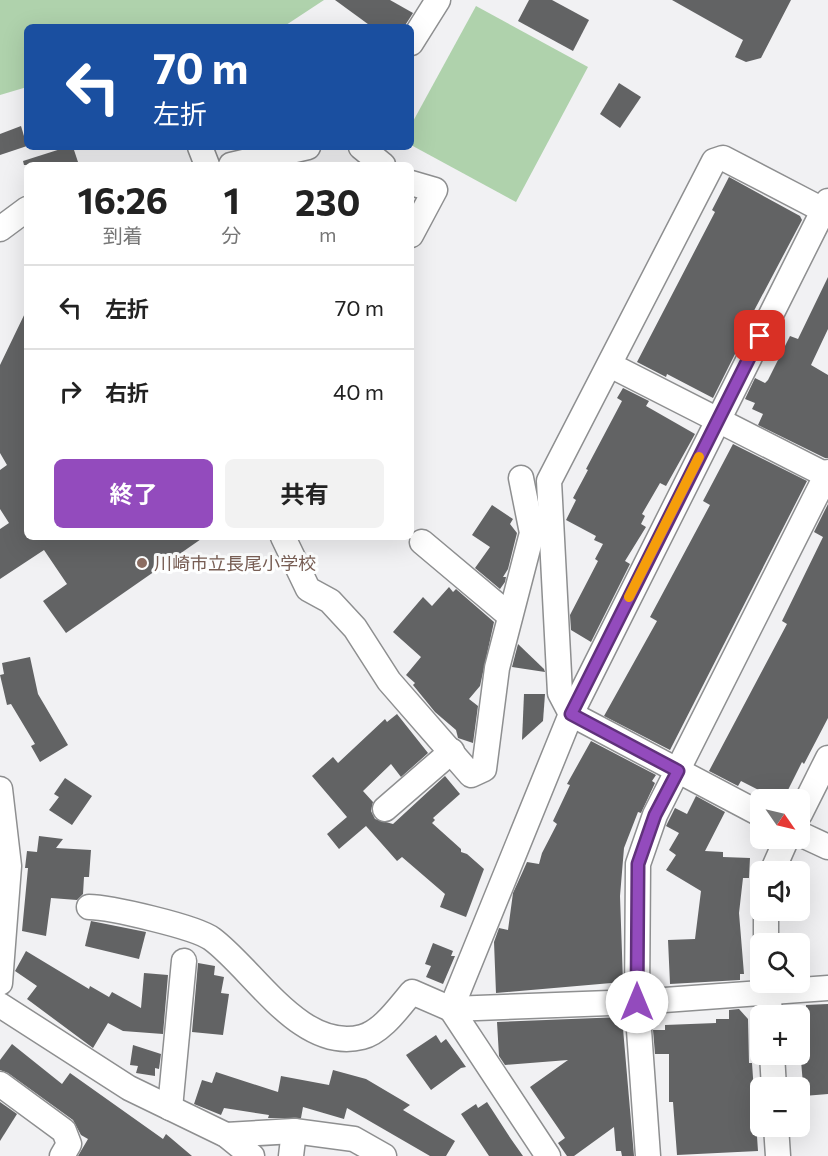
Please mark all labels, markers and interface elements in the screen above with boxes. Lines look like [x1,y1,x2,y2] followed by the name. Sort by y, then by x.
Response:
[153,41,248,93] text: 70 m
[54,48,132,126] icon: left
[153,97,207,130] text: 左折
[78,177,168,221] text: 16:26
[223,177,240,221] text: 1
[295,179,360,223] text: 230
[319,222,336,246] text: m
[103,223,143,247] text: 到着
[222,223,242,247] text: 分
[54,291,87,324] icon: left
[335,294,384,321] text: 70 m
[105,295,149,322] text: 左折
[734,310,785,361] pin
[743,319,776,352] icon: arrive
[54,375,87,408] icon: right
[333,378,384,405] text: 40 m
[105,379,149,406] text: 右折
[54,459,213,528] button: 終了
[225,459,384,528] button: 共有
[154,552,316,574] place label: 川崎市立長尾小学校
[135,556,149,570] marker: 川崎市立長尾小学校
[750,789,810,849] north arrow
[750,789,810,1137] map controls
[750,861,810,921] button: sound
[750,933,810,993] button: search
[605,970,669,1034] position arrow
[750,1005,810,1065] button: +
[750,1077,810,1137] button: −

